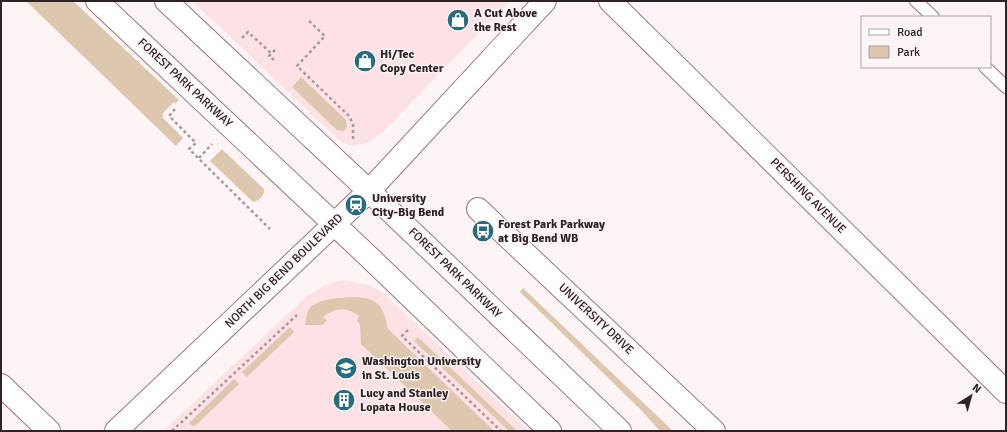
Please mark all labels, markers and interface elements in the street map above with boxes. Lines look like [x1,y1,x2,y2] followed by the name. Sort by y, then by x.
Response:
[473,6,537,35] place label: A Cut Above the Rest
[445,7,471,33] shop icon: A Cut Above the Rest
[861,16,991,68] legend
[897,25,923,40] text: Road
[135,35,235,131] street label: FOREST PARK PARKWAY
[897,45,920,60] text: Park
[380,47,444,76] place label: Hi/Tec Copy Center
[352,48,378,74] shop icon: Hi/Tec Copy Center
[767,155,849,237] street label: PERSHING AVENUE
[372,191,445,220] place label: University City-Big Bend
[343,192,369,218] station icon: University City-Big Bend
[222,211,346,331] street label: NORTH BIG BEND BOULEVARD
[498,217,605,246] place label: Forest Park Parkway at Big Bend WB
[470,218,496,244] bus stop icon: Forest Park Parkway at Big Bend WB
[405,225,505,321] street label: FOREST PARK PARKWAY
[555,280,637,358] street label: UNIVERSITY DRIVE
[362,354,481,383] place label: Washington University in St. Louis
[333,355,359,381] school or university icon: Washington University in St. Louis
[951,376,991,416] north arrow
[970,381,984,396] text: N
[360,386,448,415] place label: Lucy and Stanley Lopata House
[331,387,357,413] building icon: Lucy and Stanley Lopata House

